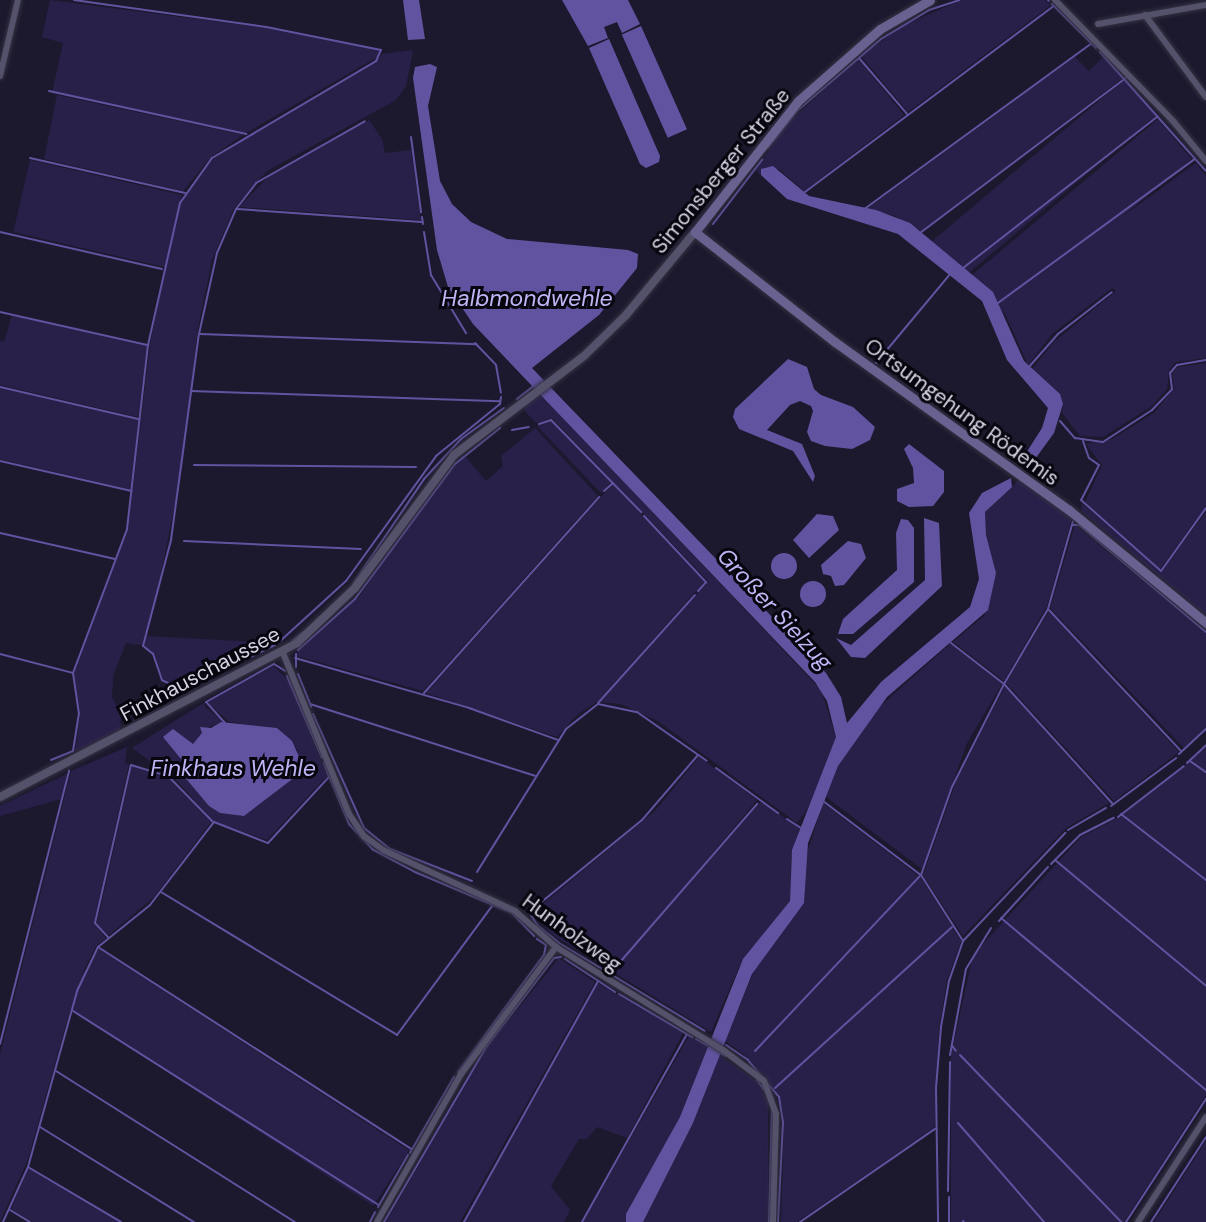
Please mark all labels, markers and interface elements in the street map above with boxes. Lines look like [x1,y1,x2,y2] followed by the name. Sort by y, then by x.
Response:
[647,83,795,259] street label: Simonsberger Straße
[441,284,613,312] water label: Halbmondwehle
[860,333,1064,491] street label: Ortsumgehung Rödemis
[712,542,838,676] water label: Großer Sielzug
[116,621,284,727] street label: Finkhauschaussee
[150,754,316,782] water label: Finkhaus Wehle
[517,889,627,977] street label: Hunholzweg

